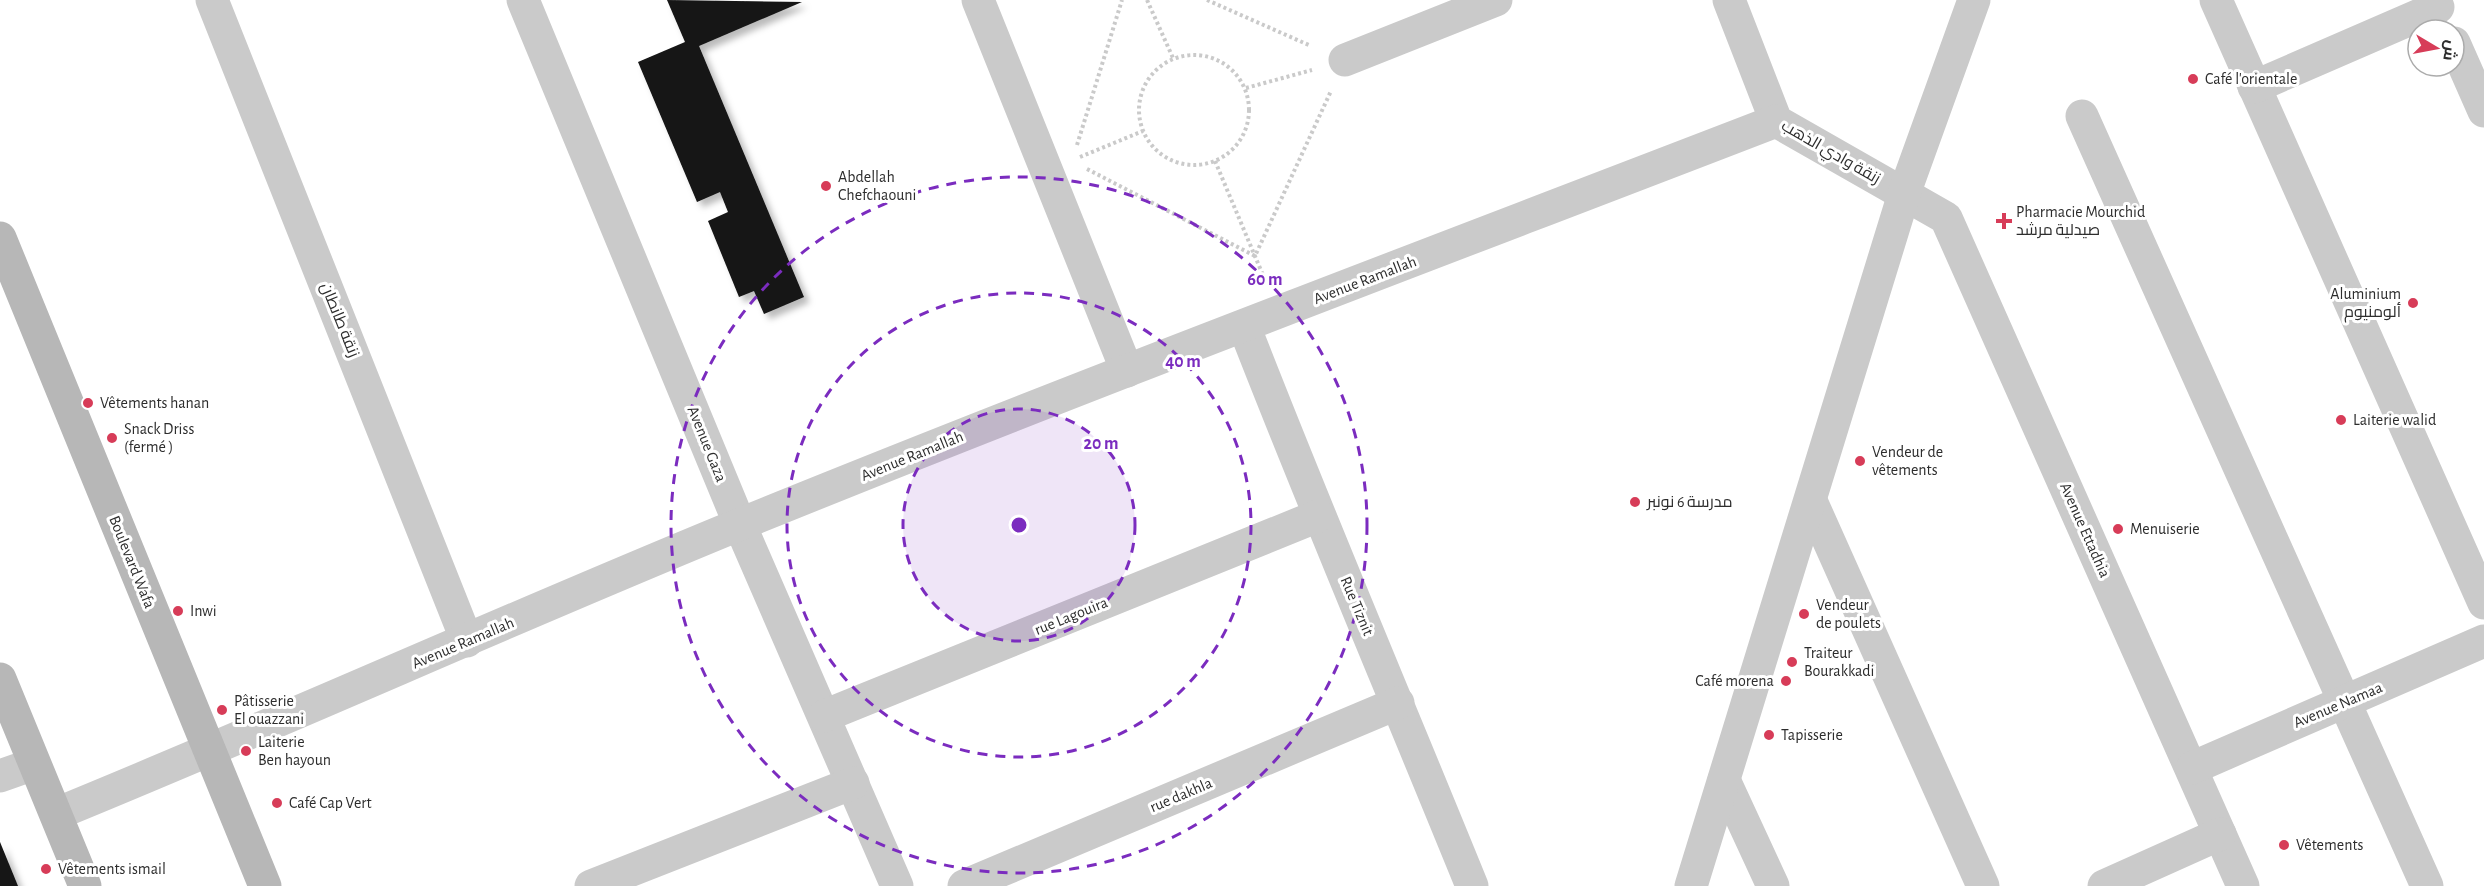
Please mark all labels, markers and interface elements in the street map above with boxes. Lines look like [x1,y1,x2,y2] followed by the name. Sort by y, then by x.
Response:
[2406,18,2466,78] north arrow
[2439,39,2460,62] text: ش
[2205,71,2297,87] place label: Café l'orientale
[2186,72,2200,86] marker: Café l'orientale
[1776,117,1883,191] street label: زنقة وادي الذهب
[838,169,916,203] place label: Abdellah Chefchaouni
[819,179,833,193] marker: Abdellah Chefchaouni
[2016,204,2145,239] place label: Pharmacie Mourchid صيدلية مرشد
[1997,214,2011,228] marker: Pharmacie Mourchid صيدلية مرشد
[1311,253,1419,307] street label: Avenue Ramallah
[1247,271,1283,289] text: 60 m
[316,280,362,360] street label: زنقة طانطان
[2330,286,2401,323] place label: Aluminium ألومنيوم
[2406,296,2420,310] marker: Aluminium ألومنيوم
[1165,353,1201,371] text: 40 m
[100,395,209,411] place label: Vêtements hanan
[81,396,95,410] marker: Vêtements hanan
[685,404,729,484] street label: Avenue Gaza
[2353,412,2436,428] place label: Laiterie walid
[2334,413,2348,427] marker: Laiterie walid
[124,421,194,455] place label: Snack Driss (fermé )
[859,428,965,484] street label: Avenue Ramallah
[105,431,119,445] marker: Snack Driss (fermé )
[1083,435,1119,453] text: 20 m
[1872,444,1943,478] place label: Vendeur de vêtements
[1853,454,1867,468] marker: Vendeur de vêtements
[2057,480,2113,580] street label: Avenue Ettadhia
[1646,494,1733,511] place label: مدرسة 6 نونبر
[1628,495,1642,509] marker: مدرسة 6 نونبر
[106,513,158,611] street label: Boulevard Wafa
[1009,515,1029,535] centre of rings
[2130,521,2200,537] place label: Menuiserie
[2111,522,2125,536] marker: Menuiserie
[1337,574,1377,638] street label: Rue Tiznit
[1032,594,1110,638] street label: rue Lagouira
[1816,597,1881,631] place label: Vendeur de poulets
[190,603,217,619] place label: Inwi
[171,604,185,618] marker: Inwi
[1797,607,1811,621] marker: Vendeur de poulets
[410,614,516,672] street label: Avenue Ramallah
[1804,645,1875,679] place label: Traiteur Bourakkadi
[1785,655,1799,669] marker: Traiteur Bourakkadi
[1695,673,1774,689] place label: Café morena
[1779,674,1793,688] marker: Café morena
[2291,679,2385,731] street label: Avenue Namaa
[234,693,304,727] place label: Pâtisserie El ouazzani
[215,703,229,717] marker: Pâtisserie El ouazzani
[1781,727,1843,743] place label: Tapisserie
[1762,728,1776,742] marker: Tapisserie
[258,734,331,769] place label: Laiterie Ben hayoun
[239,744,253,758] marker: Laiterie Ben hayoun
[1148,775,1214,815] street label: rue dakhla
[289,795,372,811] place label: Café Cap Vert
[270,796,284,810] marker: Café Cap Vert
[2296,837,2363,853] place label: Vêtements
[2277,838,2291,852] marker: Vêtements
[58,861,166,877] place label: Vêtements ismail
[39,862,53,876] marker: Vêtements ismail

